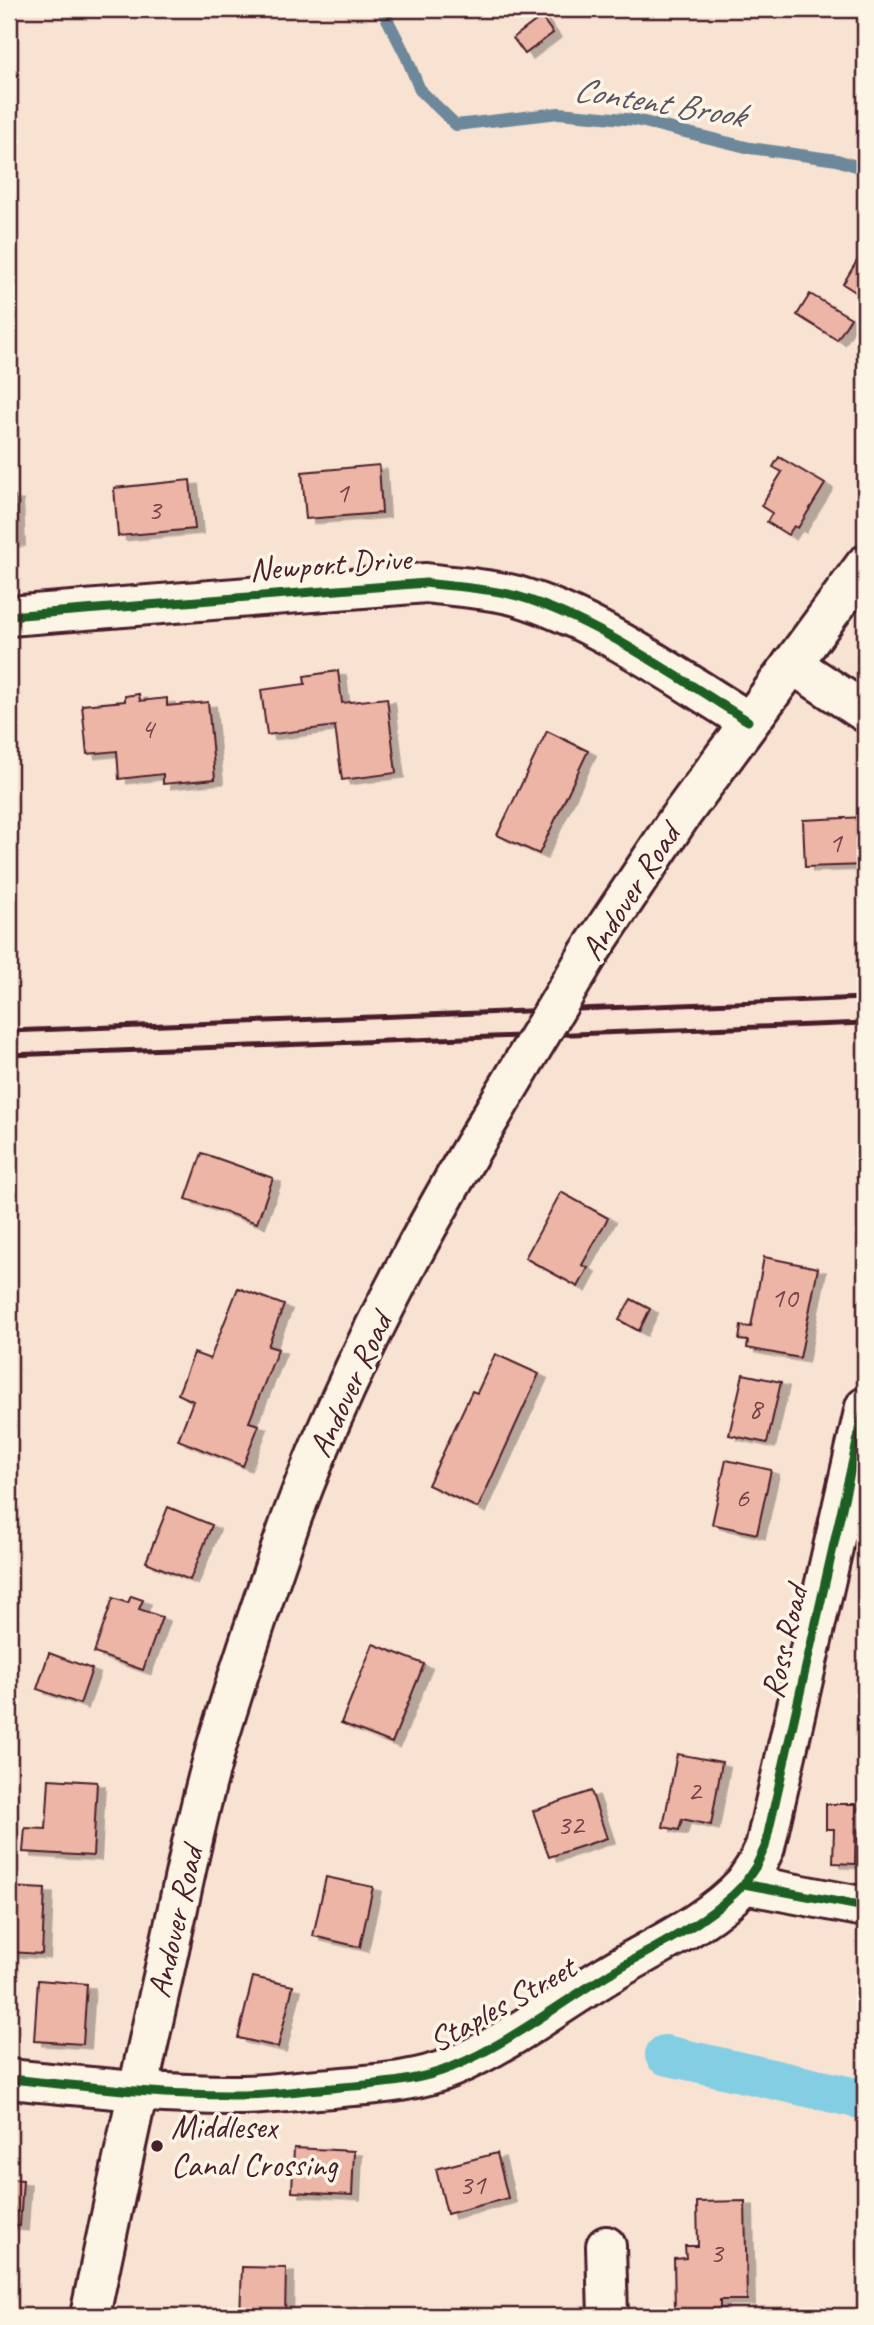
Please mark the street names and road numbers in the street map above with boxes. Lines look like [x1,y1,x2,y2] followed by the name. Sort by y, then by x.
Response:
[248,537,414,591] street label: Newport Drive
[571,812,692,968] street label: Andover Road
[298,1302,404,1464] street label: Andover Road
[751,1577,818,1702] street label: Ross Road
[137,1838,214,2002] street label: Andover Road
[421,1945,585,2061] street label: Staples Street

